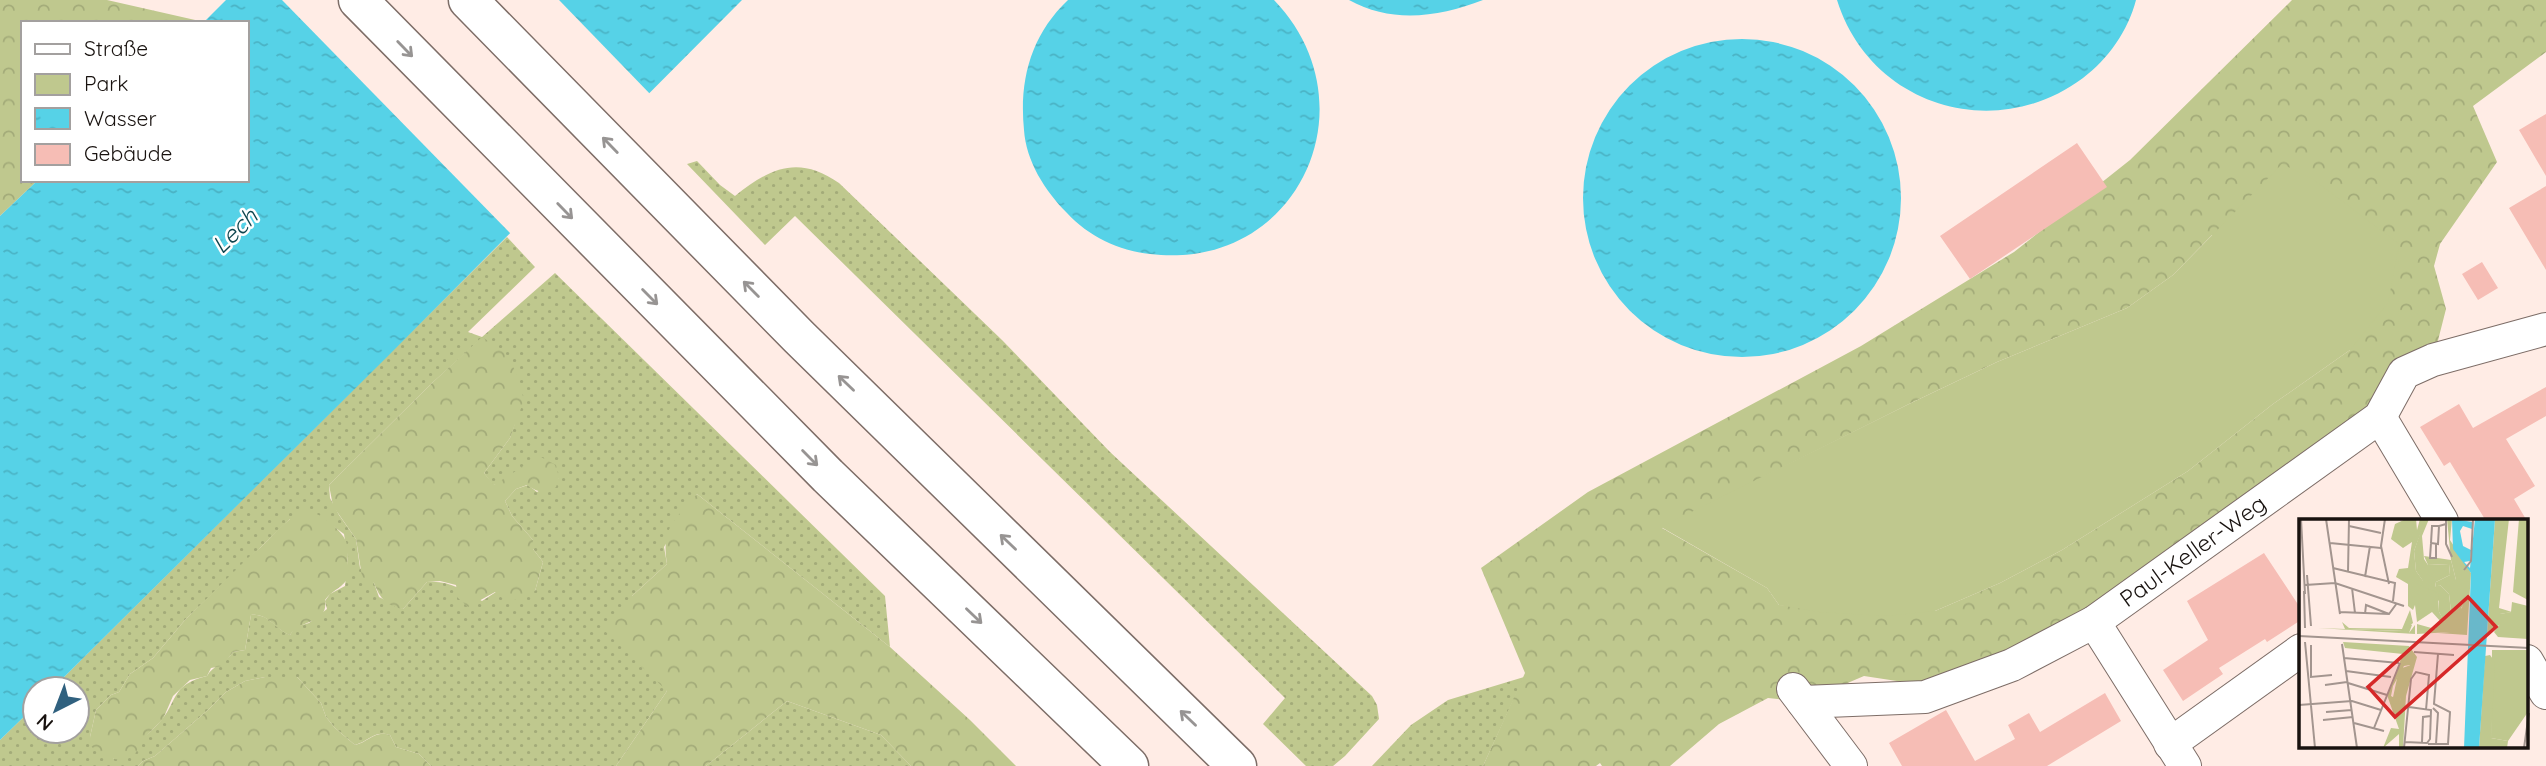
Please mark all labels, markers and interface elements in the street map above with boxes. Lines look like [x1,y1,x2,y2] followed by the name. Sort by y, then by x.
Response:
[21,21,248,182] legend
[84,35,148,61] text: Straße
[397,40,414,57] one-way arrow
[84,70,128,96] text: Park
[84,105,156,131] text: Wasser
[602,137,619,154] one-way arrow
[84,140,172,166] text: Gebäude
[205,201,264,259] water label: Lech
[556,202,573,219] one-way arrow
[743,280,760,297] one-way arrow
[641,288,658,305] one-way arrow
[837,374,854,391] one-way arrow
[802,450,819,467] one-way arrow
[2114,489,2271,613] street label: Paul-Keller-Weg
[2299,519,2528,748] inset map
[1000,534,1017,551] one-way arrow
[965,608,982,625] one-way arrow
[21,675,91,745] north arrow
[31,709,58,736] text: N
[1180,710,1197,727] one-way arrow

